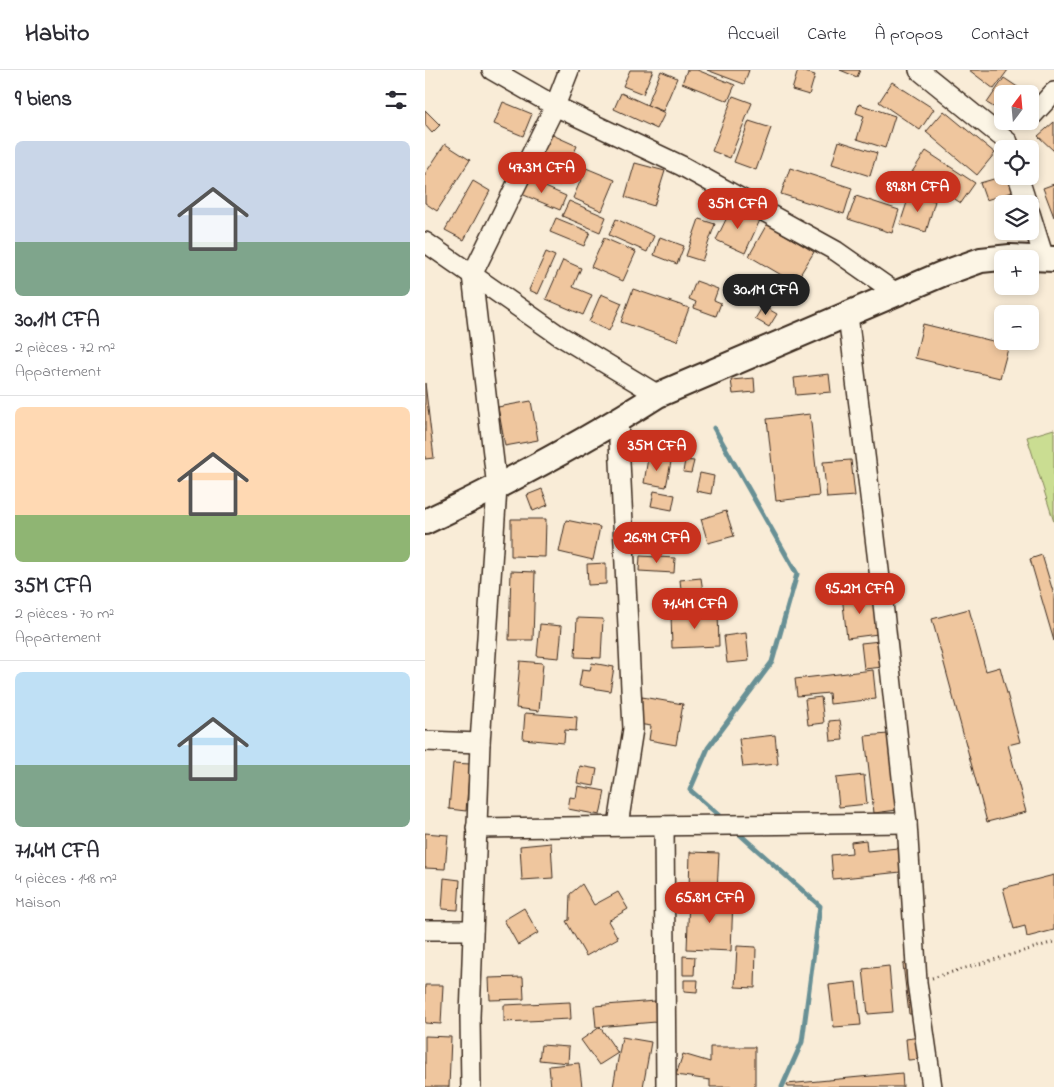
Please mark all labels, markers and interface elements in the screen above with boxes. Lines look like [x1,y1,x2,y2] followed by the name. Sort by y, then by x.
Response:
[25,17,89,52] text: Habito
[727,22,779,48] text: Accueil
[807,22,846,48] text: Carte
[874,22,943,48] text: À propos
[971,22,1029,48] text: Contact
[15,85,72,115] text: 9 biens
[994,85,1039,130] north arrow
[994,85,1039,350] map controls
[382,86,410,114] icon: filters
[994,140,1039,185] button: locate
[485,152,599,194] pin: 47.3M CFA
[509,156,575,180] text: 47.3M CFA
[861,170,975,213] pin: 89.8M CFA
[168,174,258,264] icon: home
[887,175,949,199] text: 89.8M CFA
[692,188,784,230] pin: 35M CFA
[709,192,767,216] text: 35M CFA
[994,195,1039,240] button: layers
[994,250,1039,295] button: +
[709,274,823,316] pin: 30.1M CFA
[734,278,798,302] text: 30.1M CFA
[994,305,1039,350] button: −
[15,306,100,336] text: 30.1M CFA
[15,336,115,360] text: 2 pièces · 72 m²
[15,360,101,384] text: Appartement
[611,430,703,472] pin: 35M CFA
[628,434,686,458] text: 35M CFA
[168,439,258,529] icon: home
[600,522,714,564] pin: 26.9M CFA
[624,526,690,550] text: 26.9M CFA
[15,572,92,602] text: 35M CFA
[803,572,917,615] pin: 95.2M CFA
[826,577,894,601] text: 95.2M CFA
[638,588,752,630] pin: 71.4M CFA
[663,592,727,616] text: 71.4M CFA
[15,602,114,626] text: 2 pièces · 70 m²
[15,626,101,650] text: Appartement
[168,704,258,794] icon: home
[15,837,99,867] text: 71.4M CFA
[15,867,117,891] text: 4 pièces · 148 m²
[653,882,767,924] pin: 65.8M CFA
[676,886,744,910] text: 65.8M CFA
[15,891,61,915] text: Maison

